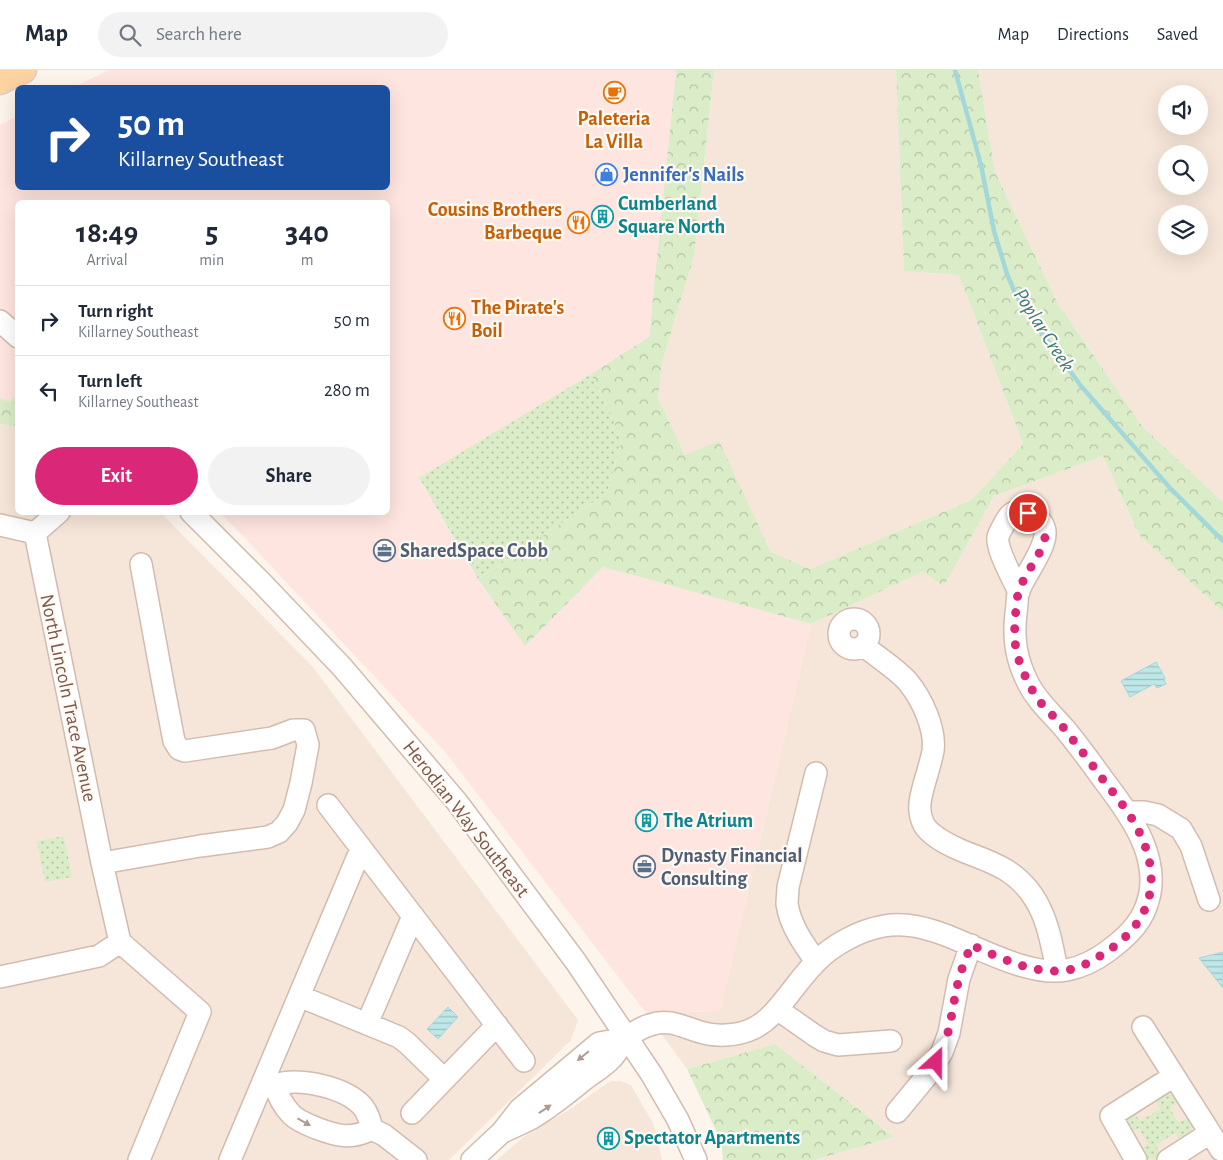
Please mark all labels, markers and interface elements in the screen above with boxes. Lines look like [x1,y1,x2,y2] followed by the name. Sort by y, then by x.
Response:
[98,12,448,57] search box
[116,21,144,49] icon: search
[25,22,68,46] text: Map
[156,25,242,44] text: Search here
[998,26,1029,44] text: Map
[1057,26,1129,44] text: Directions
[1157,26,1198,44] text: Saved
[602,81,626,105] cafe icon: Paleteria La Villa
[1158,85,1208,255] map controls
[1158,85,1208,135] button: sound
[35,105,100,170] icon: right
[118,107,185,142] text: 50 m
[578,109,651,152] place label: Paleteria La Villa
[1158,145,1208,195] button: search
[118,148,284,170] text: Killarney Southeast
[595,163,619,187] shop icon: Jennifer's Nails
[623,165,744,185] place label: Jennifer's Nails
[618,194,725,237] place label: Cumberland Square North
[428,200,562,243] place label: Cousins Brothers Barbeque
[590,204,614,228] building icon: Cumberland Square North
[1158,205,1208,255] button: layers
[566,210,590,234] restaurant icon: Cousins Brothers Barbeque
[76,218,138,248] text: 18:49
[205,218,218,248] text: 5
[285,218,329,248] text: 340
[87,252,128,268] text: Arrival
[199,252,224,268] text: min
[301,252,313,268] text: m
[1009,285,1079,376] water label: Poplar Creek
[471,298,565,341] place label: The Pirate's Boil
[78,302,153,321] text: Turn right
[35,307,63,335] icon: right
[443,307,467,331] restaurant icon: The Pirate's Boil
[334,311,370,330] text: 50 m
[78,324,199,340] text: Killarney Southeast
[78,372,142,391] text: Turn left
[35,377,63,405] icon: left
[324,381,370,400] text: 280 m
[78,394,199,410] text: Killarney Southeast
[35,447,198,505] button: Exit
[208,447,370,505] button: Share
[1007,492,1049,534] pin
[1014,499,1042,527] icon: arrive
[372,539,396,563] office icon: SharedSpace Cobb
[400,541,548,561] place label: SharedSpace Cobb
[36,592,100,804] street label: North Lincoln Trace Avenue
[399,737,533,901] street label: Herodian Way Southeast
[635,809,659,833] building icon: The Atrium
[663,811,753,831] place label: The Atrium
[661,846,803,889] place label: Dynasty Financial Consulting
[633,855,657,879] office icon: Dynasty Financial Consulting
[909,1035,961,1087] position arrow
[578,1050,590,1062] one-way arrow
[538,1104,552,1114] one-way arrow
[297,1118,311,1127] one-way arrow
[596,1126,620,1150] building icon: Spectator Apartments
[624,1128,800,1148] place label: Spectator Apartments

